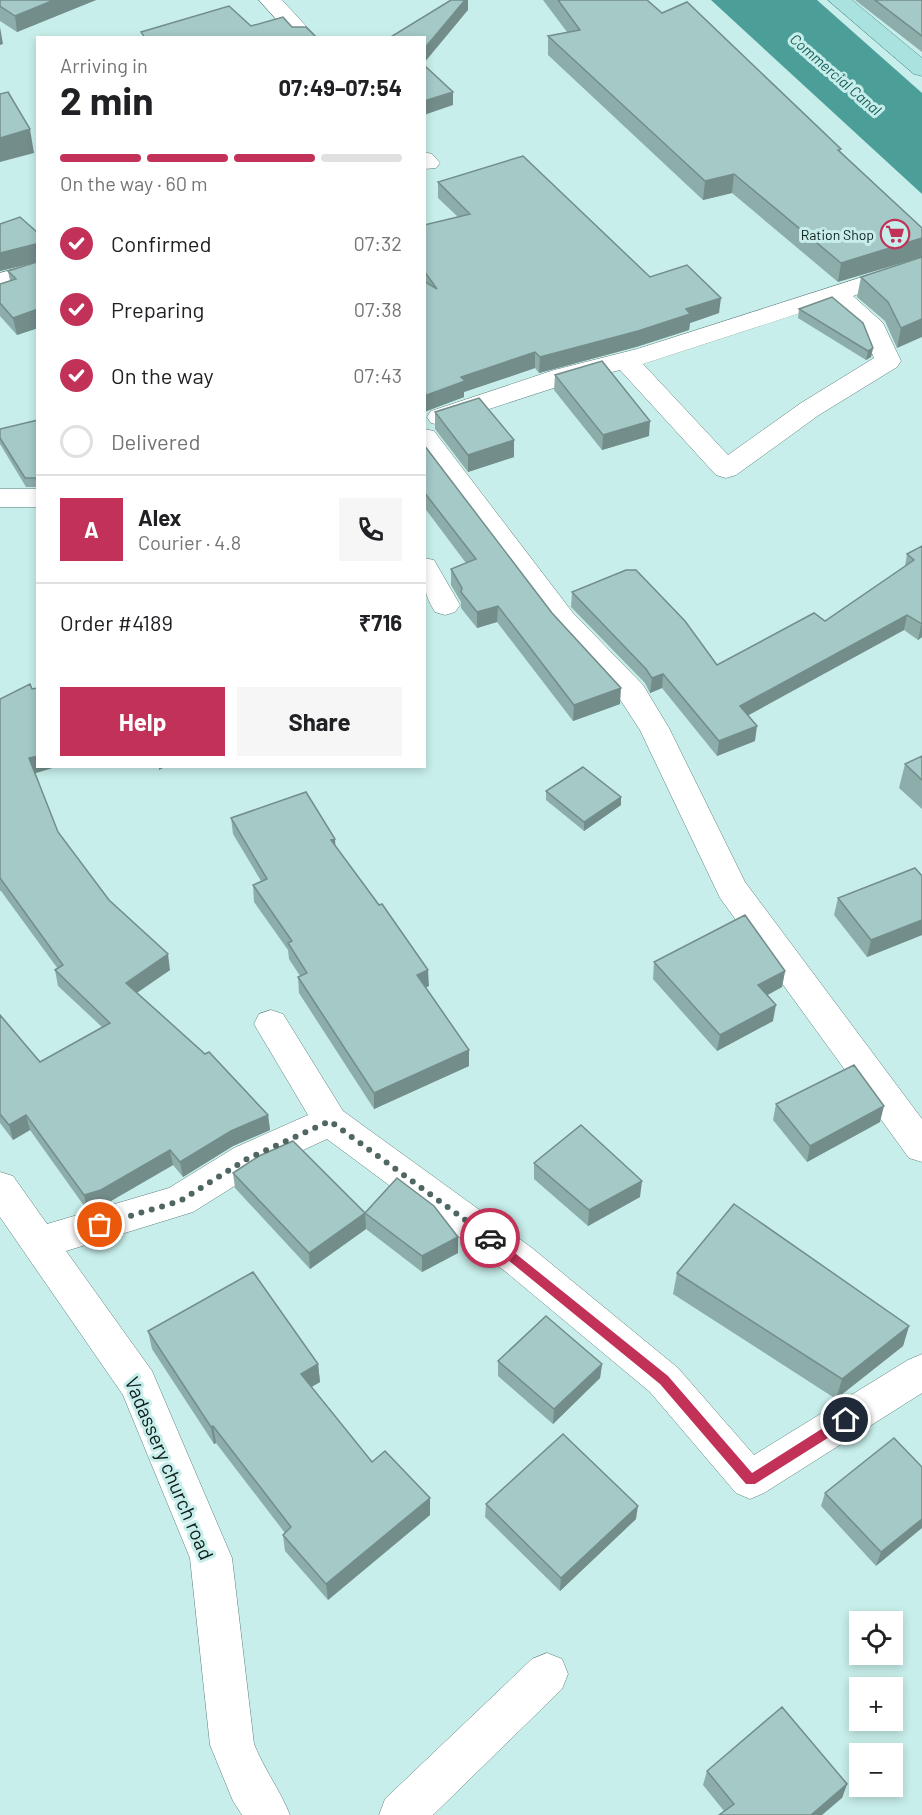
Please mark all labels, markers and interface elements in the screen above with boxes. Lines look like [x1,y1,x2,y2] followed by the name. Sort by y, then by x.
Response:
[787,30,886,119] water label: Commercial Canal
[60,53,148,77] text: Arriving in
[278,74,402,100] text: 07:49–07:54
[60,76,153,123] text: 2 min
[60,171,208,195] text: On the way · 60 m
[879,218,911,250] supermarket icon: Ration Shop
[801,226,874,243] place label: Ration Shop
[60,227,93,260] icon: check
[111,230,211,256] text: Confirmed
[353,231,402,255] text: 07:32
[60,293,93,326] icon: check
[111,296,204,322] text: Preparing
[354,297,402,321] text: 07:38
[60,359,93,392] icon: check
[111,362,214,388] text: On the way
[353,363,402,387] text: 07:43
[111,428,200,454] text: Delivered
[339,498,402,561] button: phone
[138,504,181,530] text: Alex
[84,516,99,542] text: A
[138,530,241,554] text: Courier · 4.8
[60,609,173,635] text: Order #4189
[359,609,402,635] text: ₹716
[60,687,225,756] button: Help
[237,687,402,756] button: Share
[74,1199,125,1250] pin
[83,1208,116,1241] icon: bag
[460,1208,520,1268] courier
[474,1222,507,1255] icon: car
[121,1373,219,1563] street label: Vadassery church road
[820,1394,871,1445] pin
[829,1403,862,1436] icon: home
[849,1611,903,1797] map controls
[849,1611,903,1665] button: locate
[849,1677,903,1731] button: +
[849,1743,903,1797] button: −

